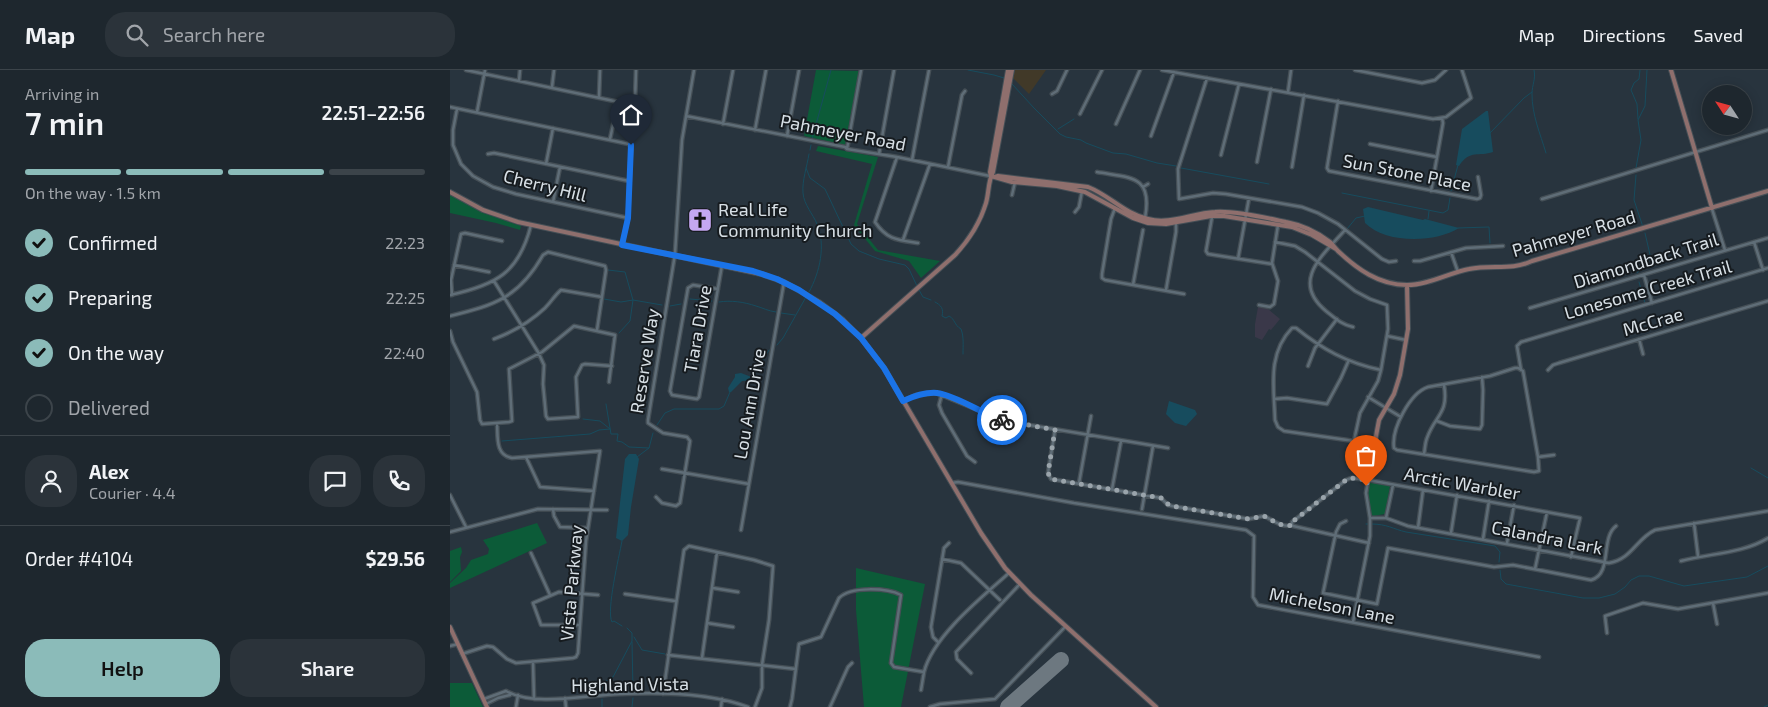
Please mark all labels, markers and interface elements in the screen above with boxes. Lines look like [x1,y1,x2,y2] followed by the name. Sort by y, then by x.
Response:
[105,12,455,57] search box
[25,20,75,49] text: Map
[123,21,151,49] icon: search
[163,23,265,46] text: Search here
[1518,24,1555,46] text: Map
[1583,24,1666,46] text: Directions
[1694,24,1743,46] text: Saved
[25,84,99,103] text: Arriving in
[1702,85,1752,135] north arrow
[1702,85,1752,135] map controls
[610,94,652,145] pin
[321,101,425,124] text: 22:51–22:56
[617,101,645,129] icon: home
[25,103,104,141] text: 7 min
[778,109,908,155] street label: Pahmeyer Road
[1341,149,1473,195] street label: Sun Stone Place
[501,164,590,206] street label: Cherry Hill
[25,183,161,202] text: On the way · 1.5 km
[718,198,872,241] place label: Real Life Community Church
[1509,205,1638,261] street label: Pahmeyer Road
[687,207,713,233] church icon: Real Life Community Church
[1571,227,1721,293] street label: Diamondback Trail
[25,229,53,257] icon: check
[68,231,158,254] text: Confirmed
[385,233,425,252] text: 22:23
[1561,254,1735,323] street label: Lonesome Creek Trail
[678,283,716,374] street label: Tiara Drive
[25,284,53,312] icon: check
[68,286,152,309] text: Preparing
[386,288,425,307] text: 22:25
[1620,302,1685,340] street label: McCrae
[625,306,663,415] street label: Reserve Way
[25,339,53,367] icon: check
[68,341,164,364] text: On the way
[384,343,425,362] text: 22:40
[728,347,770,461] street label: Lou Ann Drive
[977,395,1027,445] courier
[68,396,150,419] text: Delivered
[988,406,1016,434] icon: bike
[1345,435,1387,486] pin
[1352,442,1380,470] icon: bag
[25,455,77,507] button: person
[309,455,361,507] button: chat
[373,455,425,507] button: phone
[89,460,129,483] text: Alex
[1402,462,1522,504] street label: Arctic Warbler
[89,483,176,502] text: Courier · 4.4
[1490,515,1605,559] street label: Calandra Lark
[555,524,587,642] street label: Vista Parkway
[25,547,133,570] text: Order #4104
[365,547,425,570] text: $29.56
[1267,582,1397,628] street label: Michelson Lane
[25,639,220,697] button: Help
[230,639,425,697] button: Share
[571,672,689,696] street label: Highland Vista

